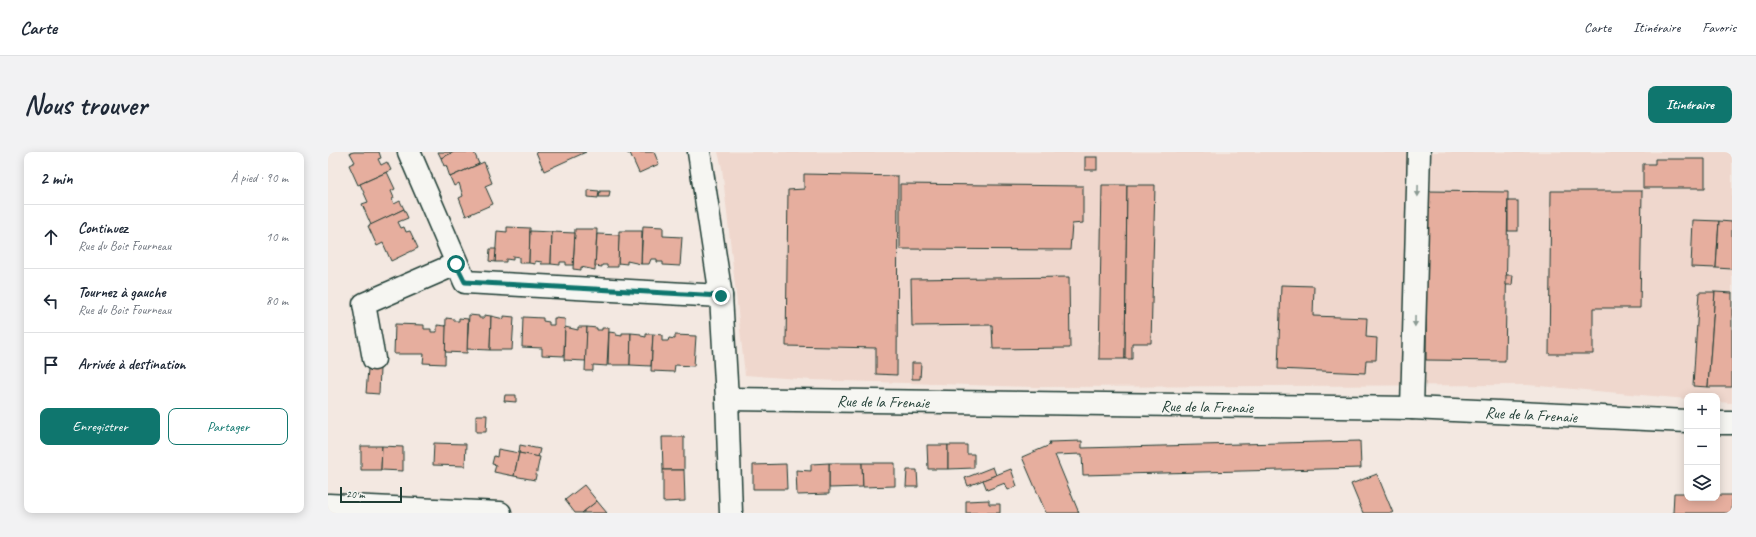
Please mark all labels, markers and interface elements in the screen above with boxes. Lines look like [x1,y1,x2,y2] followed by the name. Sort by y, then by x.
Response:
[20,16,57,40] text: Carte
[1584,19,1611,36] text: Carte
[1633,19,1680,36] text: Itinéraire
[1702,19,1736,36] text: Favoris
[1648,86,1732,123] button: Itinéraire
[24,87,147,122] text: Nous trouver
[40,168,73,189] text: 2 min
[231,170,288,186] text: À pied · 90 m
[1415,185,1421,198] one-way arrow
[78,219,128,238] text: Continuez
[40,226,62,248] icon: ahead
[266,229,288,245] text: 10 m
[78,238,171,254] text: Rue du Bois Fourneau
[447,255,465,273] route start
[78,283,165,302] text: Tournez à gauche
[712,287,730,305] route end
[40,290,62,312] icon: left
[266,293,288,309] text: 80 m
[78,302,171,318] text: Rue du Bois Fourneau
[1412,315,1418,328] one-way arrow
[40,354,62,376] icon: arrive
[78,355,186,374] text: Arrivée à destination
[837,391,931,413] street label: Rue de la Frenaie
[1684,393,1720,501] map controls
[1684,393,1720,429] button: +
[1161,396,1255,418] street label: Rue de la Frenaie
[1484,403,1579,427] street label: Rue de la Frenaie
[40,408,160,445] button: Enregistrer
[168,408,288,445] button: Partager
[1684,429,1720,465] button: −
[1684,465,1720,501] button: layers
[340,485,402,504] scale bar
[346,487,365,501] text: 20 m

